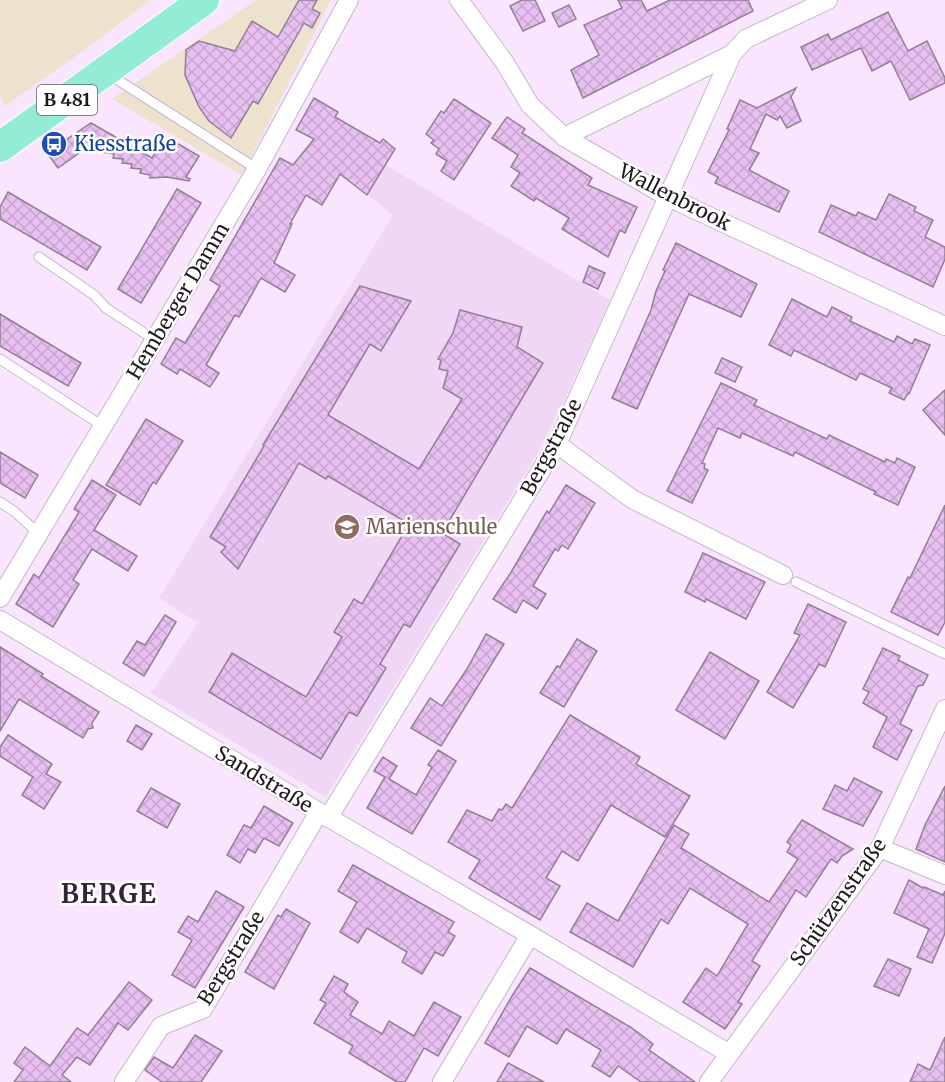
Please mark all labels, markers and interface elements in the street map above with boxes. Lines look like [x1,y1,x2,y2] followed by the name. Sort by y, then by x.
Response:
[37,85,97,115] road number: B 481
[39,129,69,159] bus stop icon: Kiesstraße
[74,131,176,156] place label: Kiesstraße
[614,157,736,236] street label: Wallenbrook
[121,218,234,384] street label: Hemberger Damm
[515,394,586,499] street label: Bergstraße
[332,512,362,542] school or university icon: Marienschule
[366,514,497,539] place label: Marienschule
[211,740,318,817] street label: Sandstraße
[784,833,891,970] street label: Schützenstraße
[61,877,157,910] district label: BERGE
[192,906,269,1009] street label: Bergstraße

